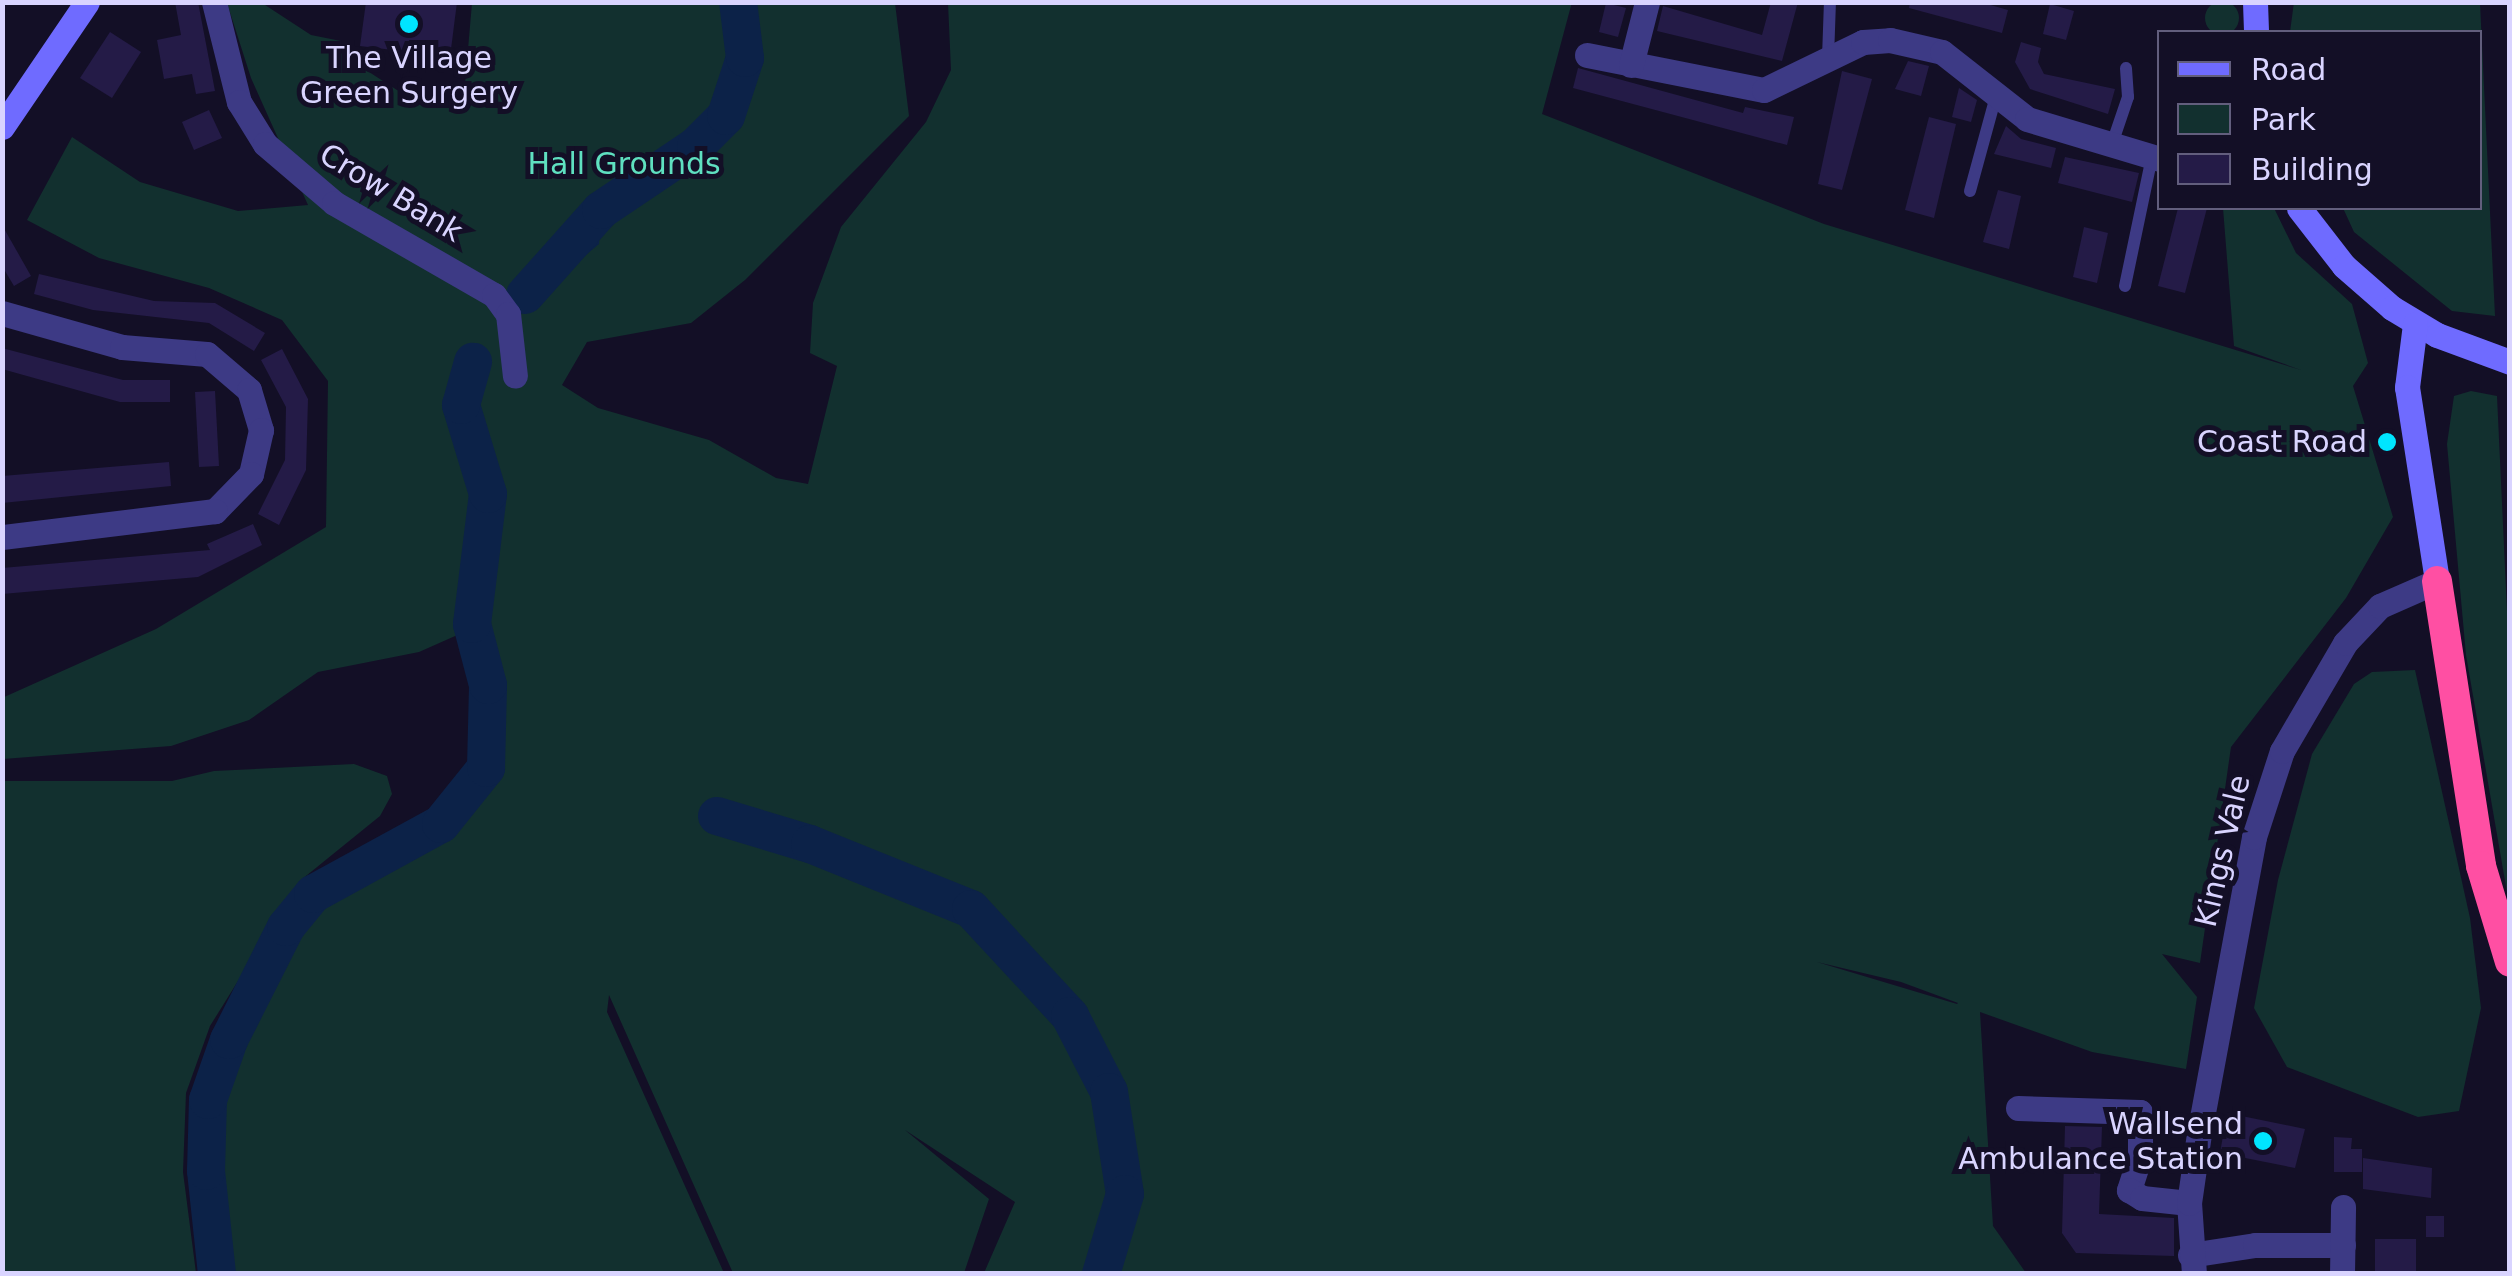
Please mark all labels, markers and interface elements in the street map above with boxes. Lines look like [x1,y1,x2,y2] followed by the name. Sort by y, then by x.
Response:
[398,13,420,35] marker: The Village Green Surgery
[2157,30,2482,210] legend
[300,40,518,110] place label: The Village Green Surgery
[2251,52,2326,87] text: Road
[2251,102,2316,137] text: Park
[313,136,469,250] street label: Crow Bank
[527,146,721,182] park label: Hall Grounds
[2251,152,2373,187] text: Building
[2197,424,2367,460] place label: Coast Road
[2376,431,2398,453] marker: Coast Road
[2188,772,2258,930] street label: Kings Vale
[1958,1106,2243,1176] place label: Wallsend Ambulance Station
[2252,1130,2274,1152] marker: Wallsend Ambulance Station

